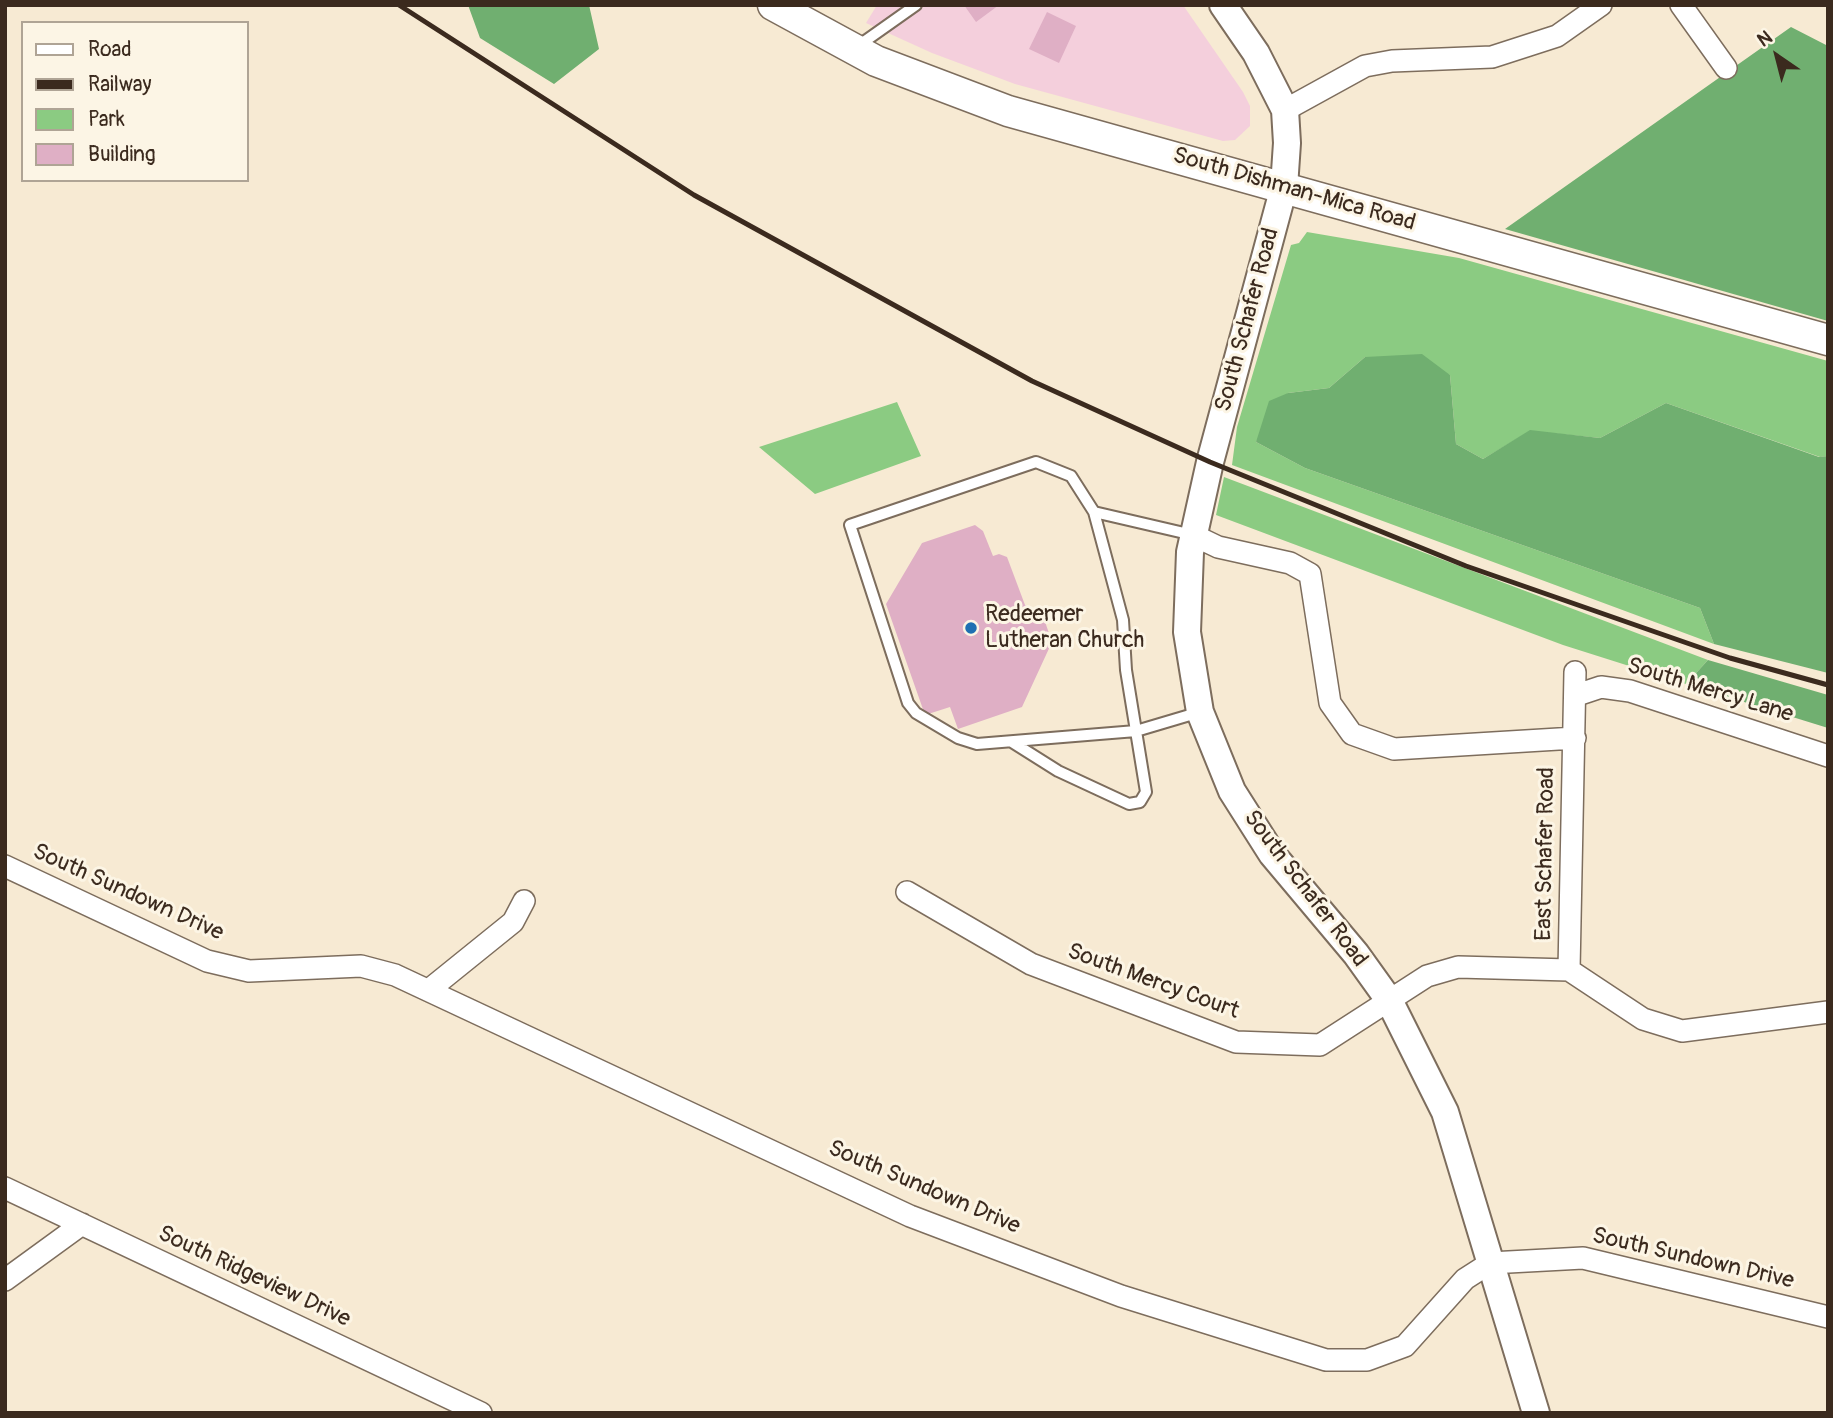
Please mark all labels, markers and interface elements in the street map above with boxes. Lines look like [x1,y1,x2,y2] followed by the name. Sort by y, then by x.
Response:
[21,21,248,182] legend
[1742,21,1812,91] north arrow
[1753,25,1777,52] text: N
[88,36,132,63] text: Road
[88,71,152,98] text: Railway
[88,106,125,133] text: Park
[88,141,155,168] text: Building
[1170,142,1418,238] street label: South Dishman-Mica Road
[1210,225,1286,415] street label: South Schafer Road
[985,601,1144,655] place label: Redeemer Lutheran Church
[963,620,979,636] marker: Redeemer Lutheran Church
[1624,653,1796,729] street label: South Mercy Lane
[1531,767,1561,941] street label: East Schafer Road
[1237,805,1373,973] street label: South Schafer Road
[28,839,228,947] street label: South Sundown Drive
[1063,938,1243,1026] street label: South Mercy Court
[824,1135,1024,1241] street label: South Sundown Drive
[153,1220,355,1334] street label: South Ridgeview Drive
[1590,1222,1796,1296] street label: South Sundown Drive

